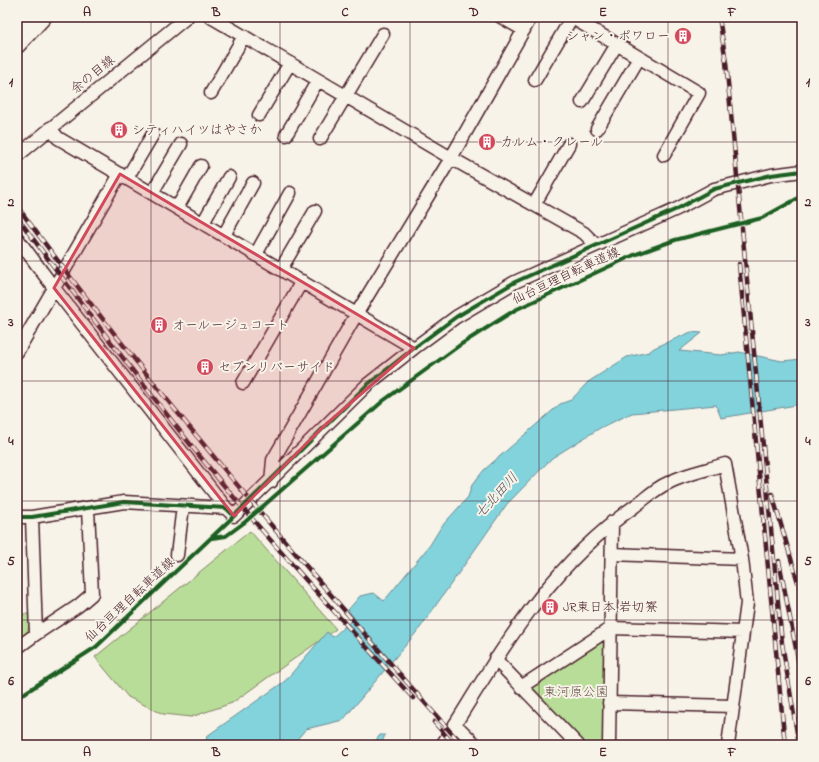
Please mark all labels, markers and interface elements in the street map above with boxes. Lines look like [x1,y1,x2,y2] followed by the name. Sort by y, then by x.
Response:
[83,3,91,22] text: A
[211,3,221,22] text: B
[341,3,349,22] text: C
[468,3,479,22] text: D
[599,3,607,22] text: E
[727,3,737,22] text: F
[673,26,693,46] building icon: シャン・ポワロー
[566,27,670,46] place label: シャン・ポワロー
[67,51,120,99] street label: 余の目線
[9,73,14,92] text: 1
[806,73,811,92] text: 1
[109,120,129,140] building icon: シティハイツはやさか
[132,121,262,140] place label: シティハイツはやさか
[477,132,497,152] building icon: カルム・クレール
[500,133,603,152] place label: カルム・クレール
[7,193,15,212] text: 2
[804,193,812,212] text: 2
[509,242,624,309] street label: 仙台亘理自転車道線
[7,313,14,332] text: 3
[804,313,811,332] text: 3
[149,315,169,335] building icon: オールージュコート
[172,316,289,335] place label: オールージュコート
[195,357,215,377] building icon: セブンリバーサイド
[218,358,335,377] place label: セブンリバーサイド
[7,432,14,451] text: 4
[804,432,811,451] text: 4
[470,468,524,524] water label: 七北田川
[7,552,15,571] text: 5
[81,552,180,647] street label: 仙台亘理自転車道線
[804,552,812,571] text: 5
[540,597,560,617] building icon: JR東日本 岩切寮
[563,598,658,617] place label: JR東日本 岩切寮
[7,672,14,691] text: 6
[804,672,811,691] text: 6
[543,683,609,702] park label: 東河原公園
[83,743,91,762] text: A
[211,743,221,762] text: B
[341,743,349,762] text: C
[468,743,479,762] text: D
[599,743,607,762] text: E
[727,743,737,762] text: F

